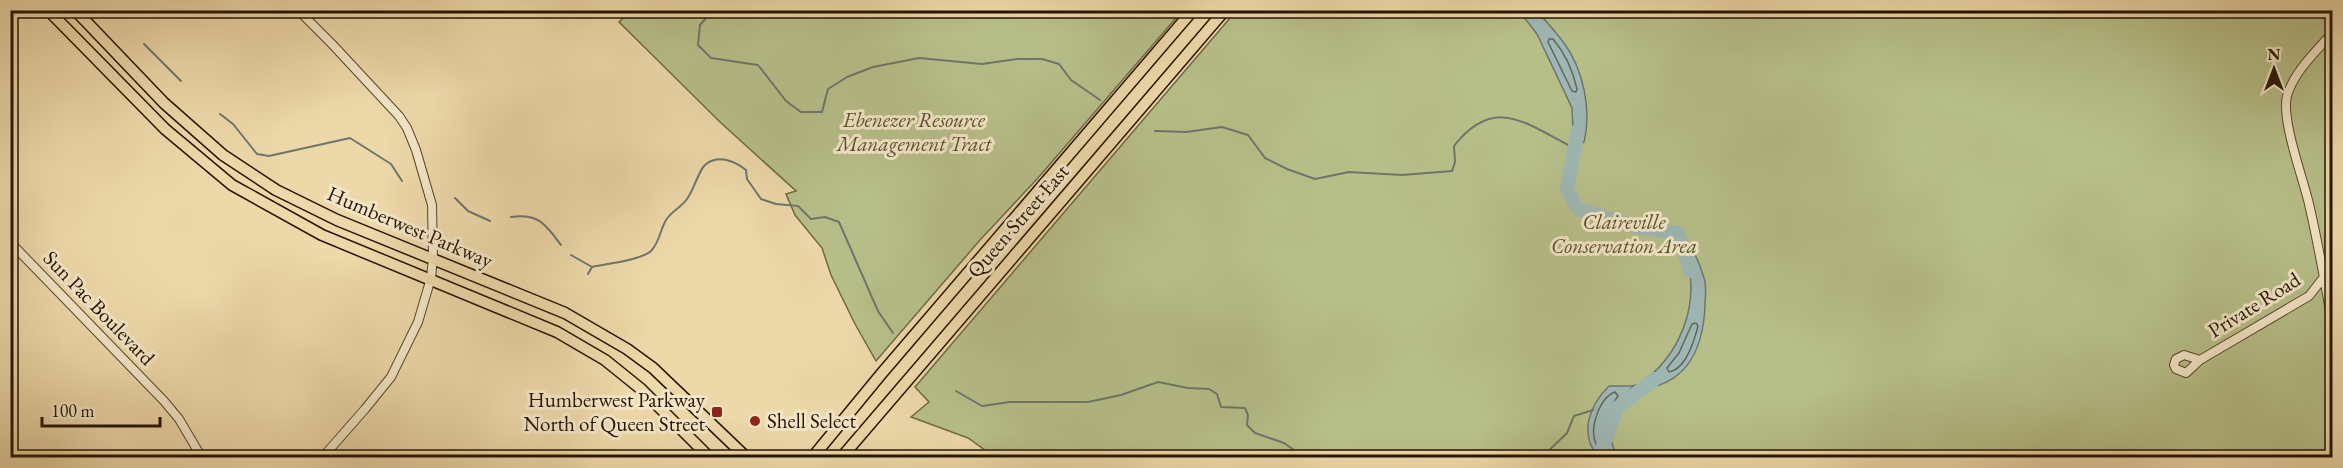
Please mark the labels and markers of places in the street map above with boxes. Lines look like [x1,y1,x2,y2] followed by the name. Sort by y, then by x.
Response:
[523,386,706,438] place label: Humberwest Parkway North of Queen Street
[710,405,724,419] marker: Humberwest Parkway North of Queen Street
[767,407,857,434] place label: Shell Select
[748,414,762,428] marker: Shell Select

